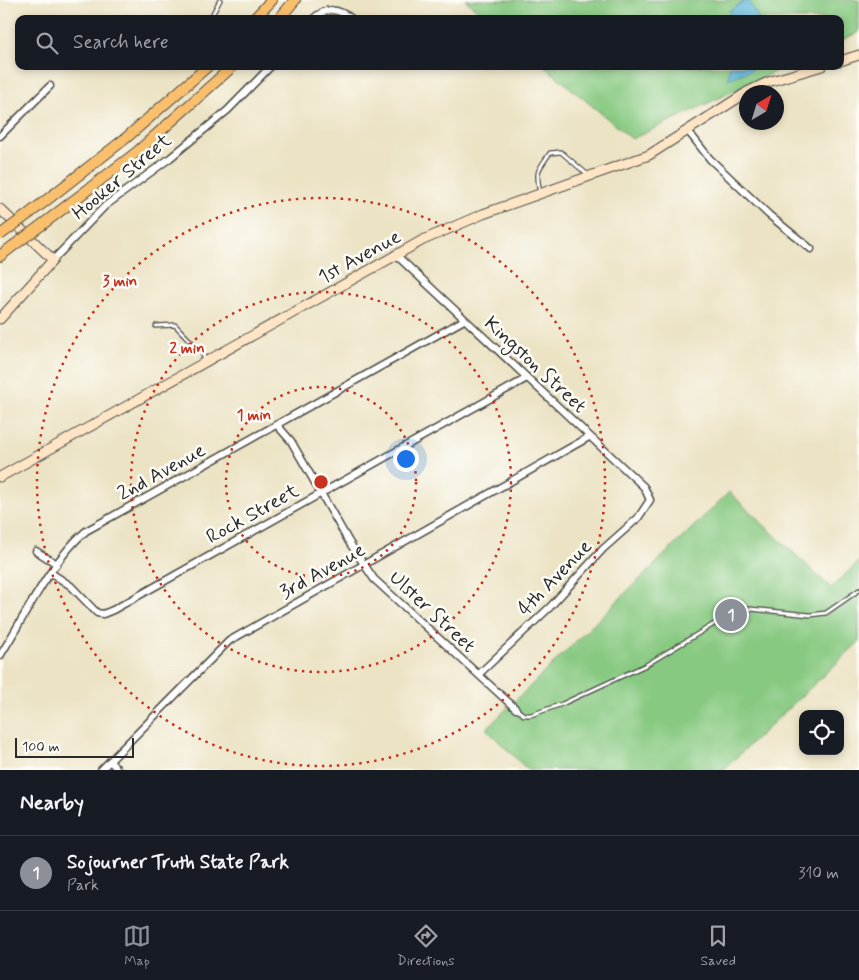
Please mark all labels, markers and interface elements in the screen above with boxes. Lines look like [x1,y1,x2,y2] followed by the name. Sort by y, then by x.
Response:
[15,15,844,70] search box
[33,29,61,57] icon: search
[73,30,169,55] text: Search here
[739,85,784,130] north arrow
[67,127,178,227] street label: Hooker Street
[313,223,406,291] street label: 1st Avenue
[103,272,137,292] text: 3 min
[477,311,592,420] street label: Kingston Street
[169,339,205,359] text: 2 min
[237,406,271,426] text: 1 min
[113,437,211,508] street label: 2nd Avenue
[393,446,419,472] your location
[312,473,330,491] centre of rings
[202,478,304,551] street label: Rock Street
[512,534,598,622] street label: 4th Avenue
[275,537,370,606] street label: 3rd Avenue
[383,565,481,659] street label: Ulster Street
[715,596,747,634] pin: 1
[799,710,844,755] map controls
[799,710,844,755] button: locate
[15,735,134,758] scale bar
[22,738,60,756] text: 100 m
[20,789,84,817] text: Nearby
[67,850,289,875] text: Sojourner Truth State Park
[32,863,40,884] text: 1
[798,863,839,884] text: 310 m
[67,875,99,896] text: Park
[123,922,151,970] tab: Map
[397,922,455,970] tab: Directions
[701,922,736,970] tab: Saved

